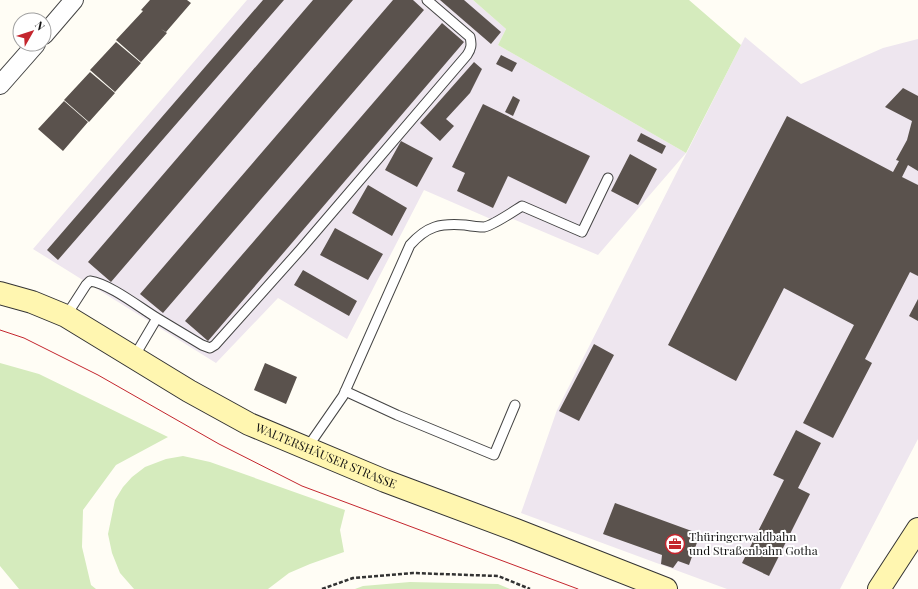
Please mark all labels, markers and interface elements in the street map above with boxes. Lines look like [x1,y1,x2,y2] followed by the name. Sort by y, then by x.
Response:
[12,12,52,52] north arrow
[32,18,49,33] text: N
[252,418,399,492] street label: WALTERSHÄUSER STRASSE
[689,528,818,558] place label: Thüringerwaldbahn und Straßenbahn Gotha
[664,533,686,555] office icon: Thüringerwaldbahn und Straßenbahn Gotha

